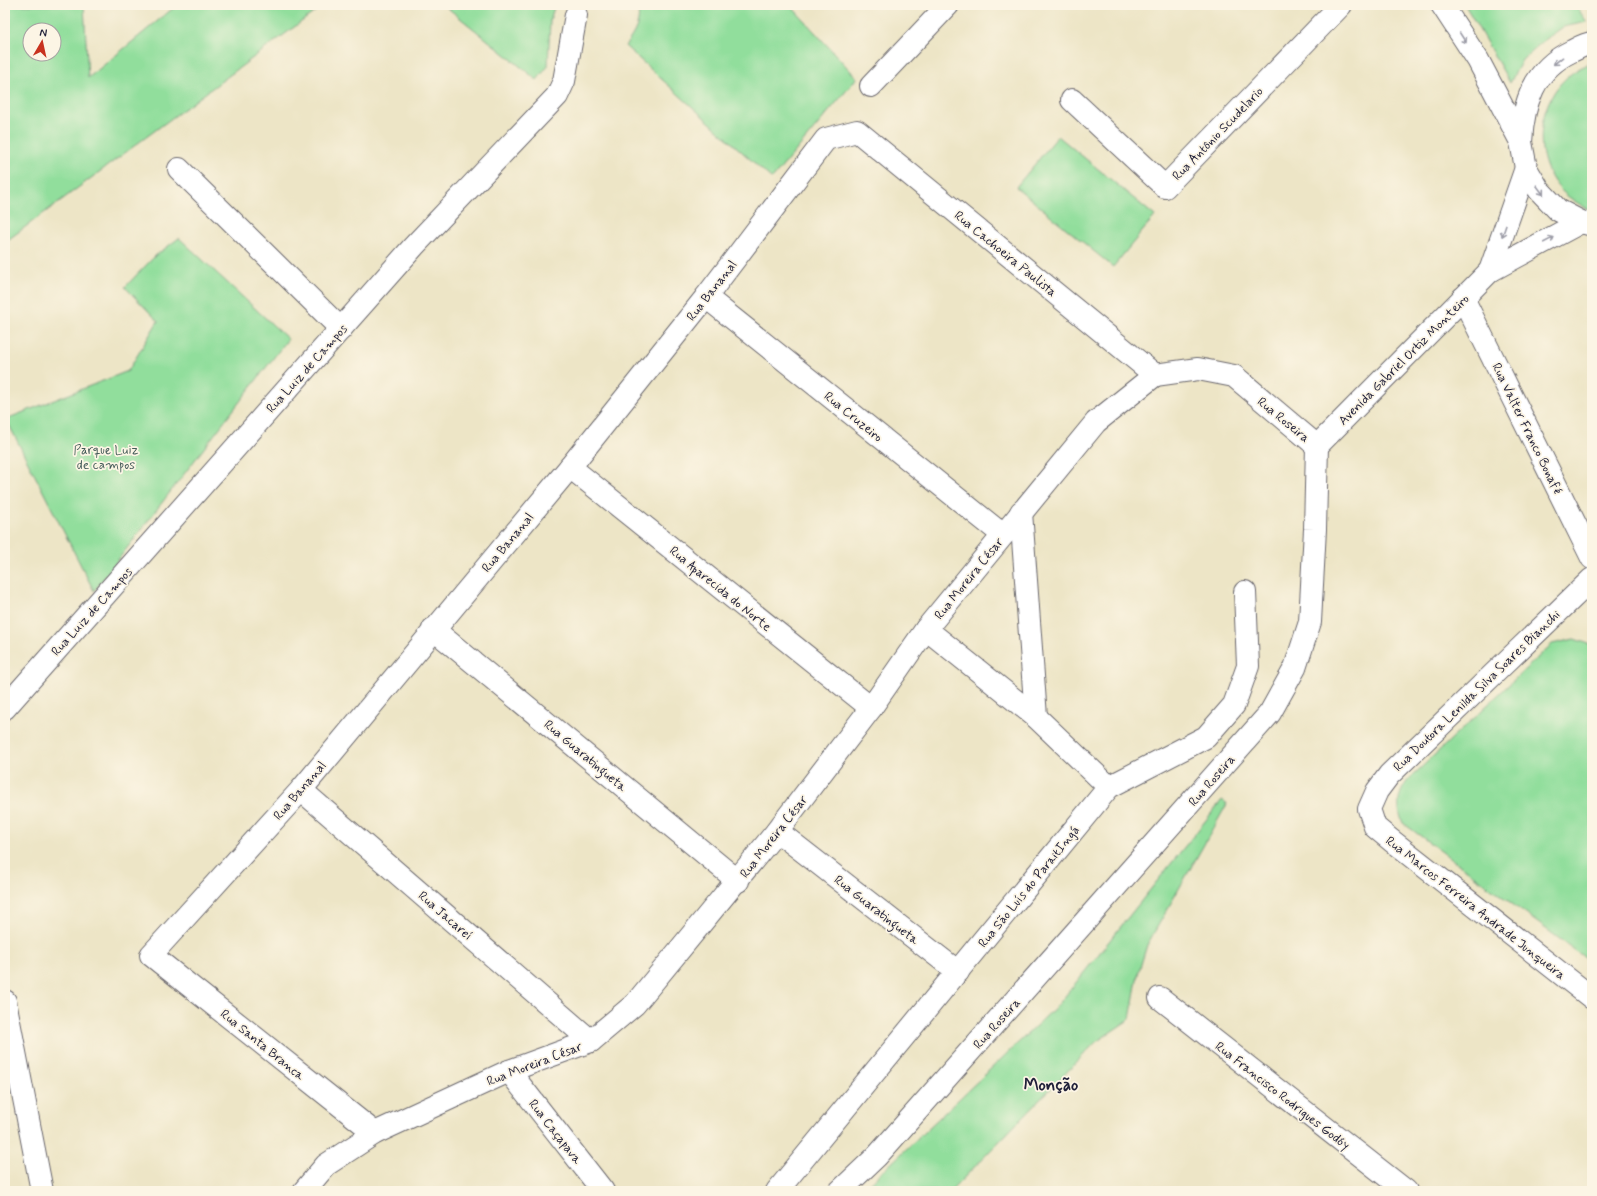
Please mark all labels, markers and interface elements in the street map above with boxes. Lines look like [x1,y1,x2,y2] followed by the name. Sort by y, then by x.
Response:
[22,22,62,62] north arrow
[39,26,48,41] text: N
[1460,32,1468,44] one-way arrow
[1552,56,1563,65] one-way arrow
[1169,83,1268,185] street label: Rua Antônio Scudelario
[1536,185,1545,196] one-way arrow
[950,208,1060,301] street label: Rua Cachoeira Paulista
[1500,224,1507,237] one-way arrow
[1542,235,1554,243] one-way arrow
[683,257,741,325] street label: Rua Bananal
[1335,291,1473,429] street label: Avenida Gabriel Ortiz Monteiro
[263,321,352,417] street label: Rua Luiz de Campos
[1487,360,1566,497] street label: Rua Valter Franco Bonafé
[820,388,886,446] street label: Rua Cruzeiro
[1253,394,1313,447] street label: Rua Roseira
[74,442,138,474] park label: Parque Luiz de campos
[478,510,538,576] street label: Rua Bananal
[931,534,1008,623] street label: Rua Moreira César
[665,543,775,636] street label: Rua Aparecida do Norte
[48,564,137,660] street label: Rua Luiz de Campos
[1390,607,1564,776] street label: Rua Doutora Lenilda Silva Soares Bianchi
[539,716,630,798] street label: Rua Guaratingueta
[1185,751,1239,810] street label: Rua Roseira
[270,758,330,824] street label: Rua Bananal
[736,792,812,882] street label: Rua Moreira César
[975,822,1084,951] street label: Rua São Luís do ParaitIngá
[1382,833,1569,984] street label: Rua Marcos Ferreira Andrade Junqueira
[829,872,922,950] street label: Rua Guaratingueta
[414,888,476,944] street label: Rua Jacareí
[970,995,1025,1053] street label: Rua Roseira
[216,1006,308,1085] street label: Rua Santa Branca
[484,1038,585,1090] street label: Rua Moreira César
[1211,1038,1353,1154] street label: Rua Francisco Rodrigues Godóy
[1024,1074,1078,1096] district label: Monção
[524,1096,586,1168] street label: Rua Caçapava

